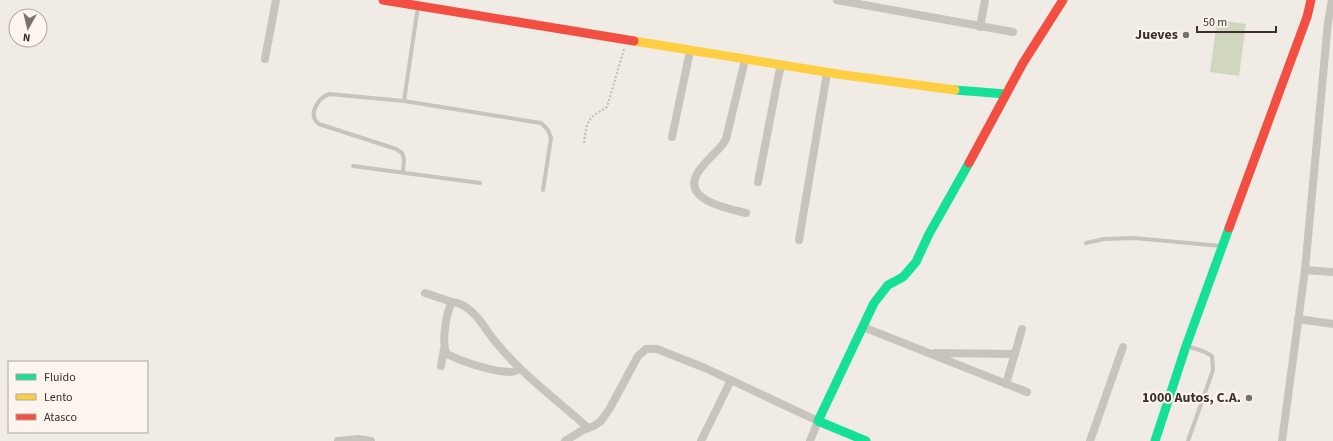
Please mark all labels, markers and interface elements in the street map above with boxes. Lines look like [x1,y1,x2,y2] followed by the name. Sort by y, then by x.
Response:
[8,8,48,48] north arrow
[1197,8,1276,34] scale bar
[1203,14,1227,31] text: 50 m
[1135,25,1178,45] place label: Jueves
[22,29,31,45] text: N
[1181,30,1191,40] marker: Jueves
[8,361,148,433] legend
[44,369,76,386] text: Fluido
[1142,388,1241,408] place label: 1000 Autos, C.A.
[44,389,73,406] text: Lento
[1244,393,1254,403] marker: 1000 Autos, C.A.
[44,409,77,426] text: Atasco

